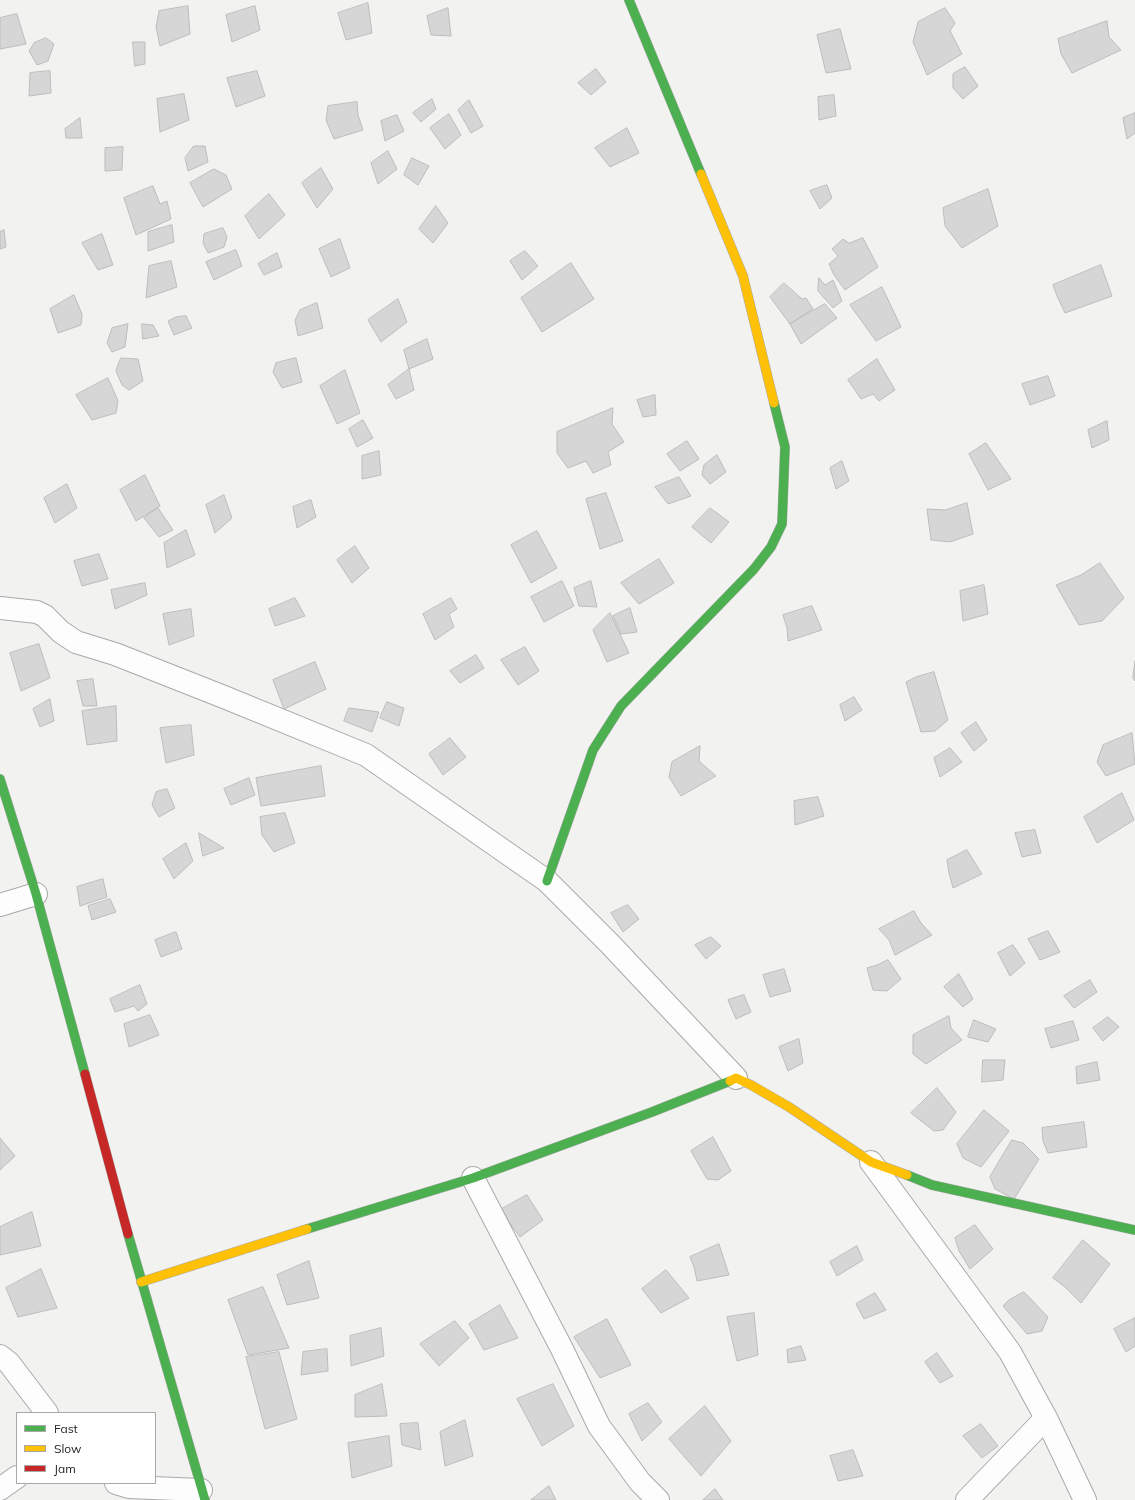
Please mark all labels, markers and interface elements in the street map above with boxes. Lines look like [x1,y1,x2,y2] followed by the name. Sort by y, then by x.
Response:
[16,1412,156,1484] legend
[54,1421,78,1436] text: Fast
[54,1441,82,1456] text: Slow
[54,1461,76,1476] text: Jam

